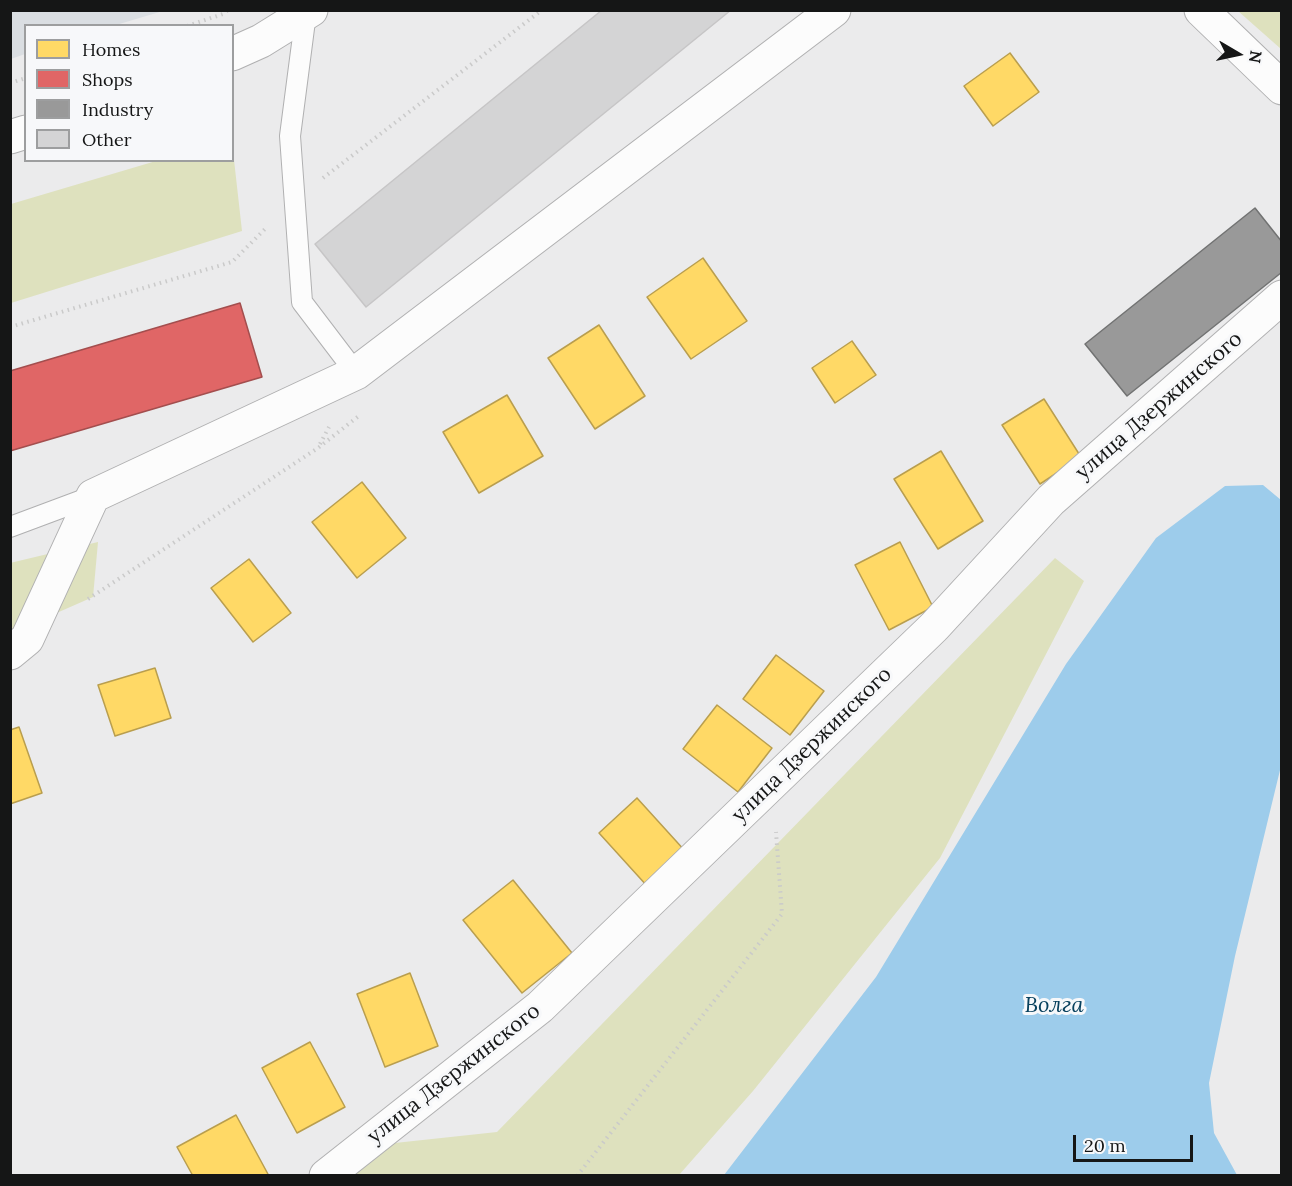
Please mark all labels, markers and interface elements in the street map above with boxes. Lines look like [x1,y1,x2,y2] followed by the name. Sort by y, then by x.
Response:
[24,24,234,162] legend
[1208,24,1268,84] north arrow
[82,38,140,61] text: Homes
[1245,49,1267,64] text: N
[82,68,133,91] text: Shops
[82,98,153,121] text: Industry
[82,128,132,151] text: Other
[1071,327,1247,485] street label: улица Дзержинского
[727,662,897,828] street label: улица Дзержинского
[1024,993,1084,1019] water label: Волга
[362,999,546,1149] street label: улица Дзержинского
[1076,1123,1196,1161] scale bar
[1084,1134,1126,1157] text: 20 m

